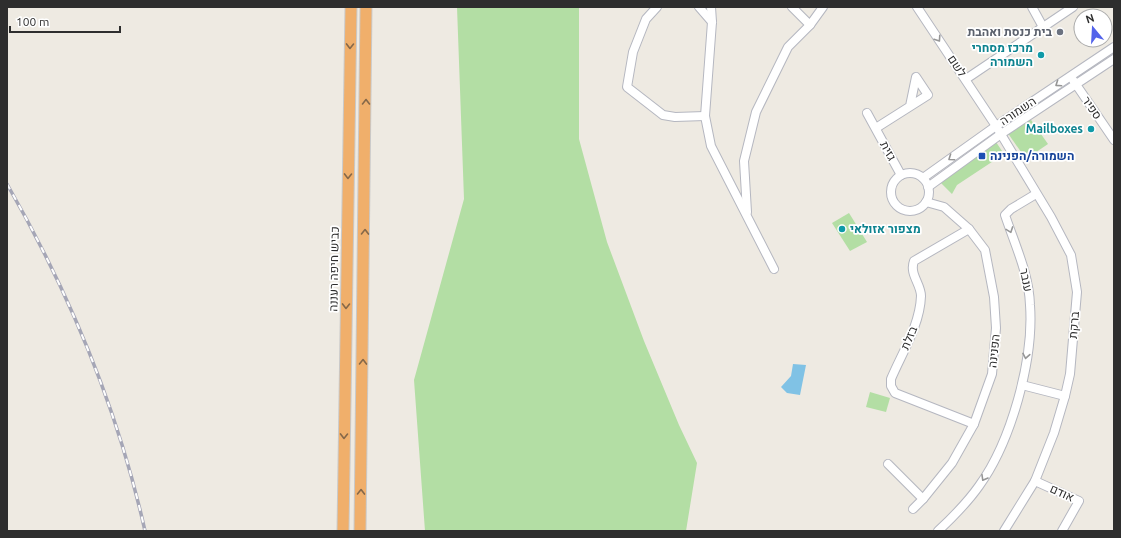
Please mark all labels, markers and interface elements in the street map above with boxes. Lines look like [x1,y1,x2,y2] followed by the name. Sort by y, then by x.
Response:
[10,8,120,34] scale bar
[1073,8,1113,48] north arrow
[1084,12,1096,25] text: N
[16,15,49,28] text: 100 m
[968,25,1052,38] place label: בית כנסת ואהבת
[1055,27,1065,37] marker: בית כנסת ואהבת
[934,35,941,42] one-way arrow
[972,41,1033,68] place label: מרכז מסחרי השמורה
[346,43,354,49] one-way arrow
[1036,50,1046,60] marker: מרכז מסחרי השמורה
[946,52,969,79] street label: לשם
[1055,79,1062,87] one-way arrow
[997,94,1038,127] street label: השמורה
[1080,94,1105,122] street label: ספיר
[362,99,370,105] one-way arrow
[1026,122,1083,135] place label: Mailboxes
[1086,124,1096,134] marker: Mailboxes
[878,139,899,163] street label: גזית
[990,149,1074,162] place label: השמורה/הפנינה
[977,151,987,161] marker: השמורה/הפנינה
[948,153,955,161] one-way arrow
[344,173,352,179] one-way arrow
[850,222,921,235] place label: מצפור אזולאי
[837,224,847,234] marker: מצפור אזולאי
[326,226,341,312] street label: כביש חיפה רעננה
[1005,226,1014,233] one-way arrow
[361,229,369,235] one-way arrow
[1018,267,1035,293] street label: ענבר
[342,303,350,309] one-way arrow
[1066,310,1081,339] street label: ברקת
[898,323,920,351] street label: בזלת
[985,333,1002,369] street label: הפנינה
[1023,353,1031,359] one-way arrow
[359,359,367,365] one-way arrow
[340,433,348,439] one-way arrow
[981,474,988,481] one-way arrow
[1048,481,1077,504] street label: אודם
[357,489,365,495] one-way arrow

